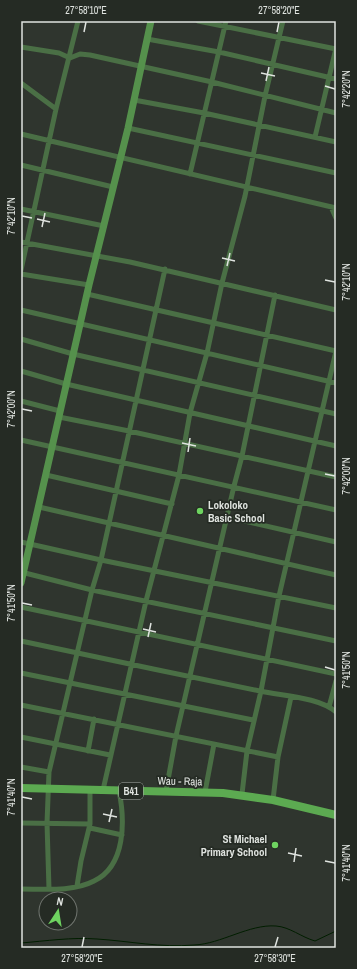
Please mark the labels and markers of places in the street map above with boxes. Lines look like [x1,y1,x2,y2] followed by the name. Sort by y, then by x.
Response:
[208,498,265,525] place label: Lokoloko Basic School
[195,506,205,516] marker: Lokoloko Basic School
[201,832,267,859] place label: St Michael Primary School
[270,840,280,850] marker: St Michael Primary School

